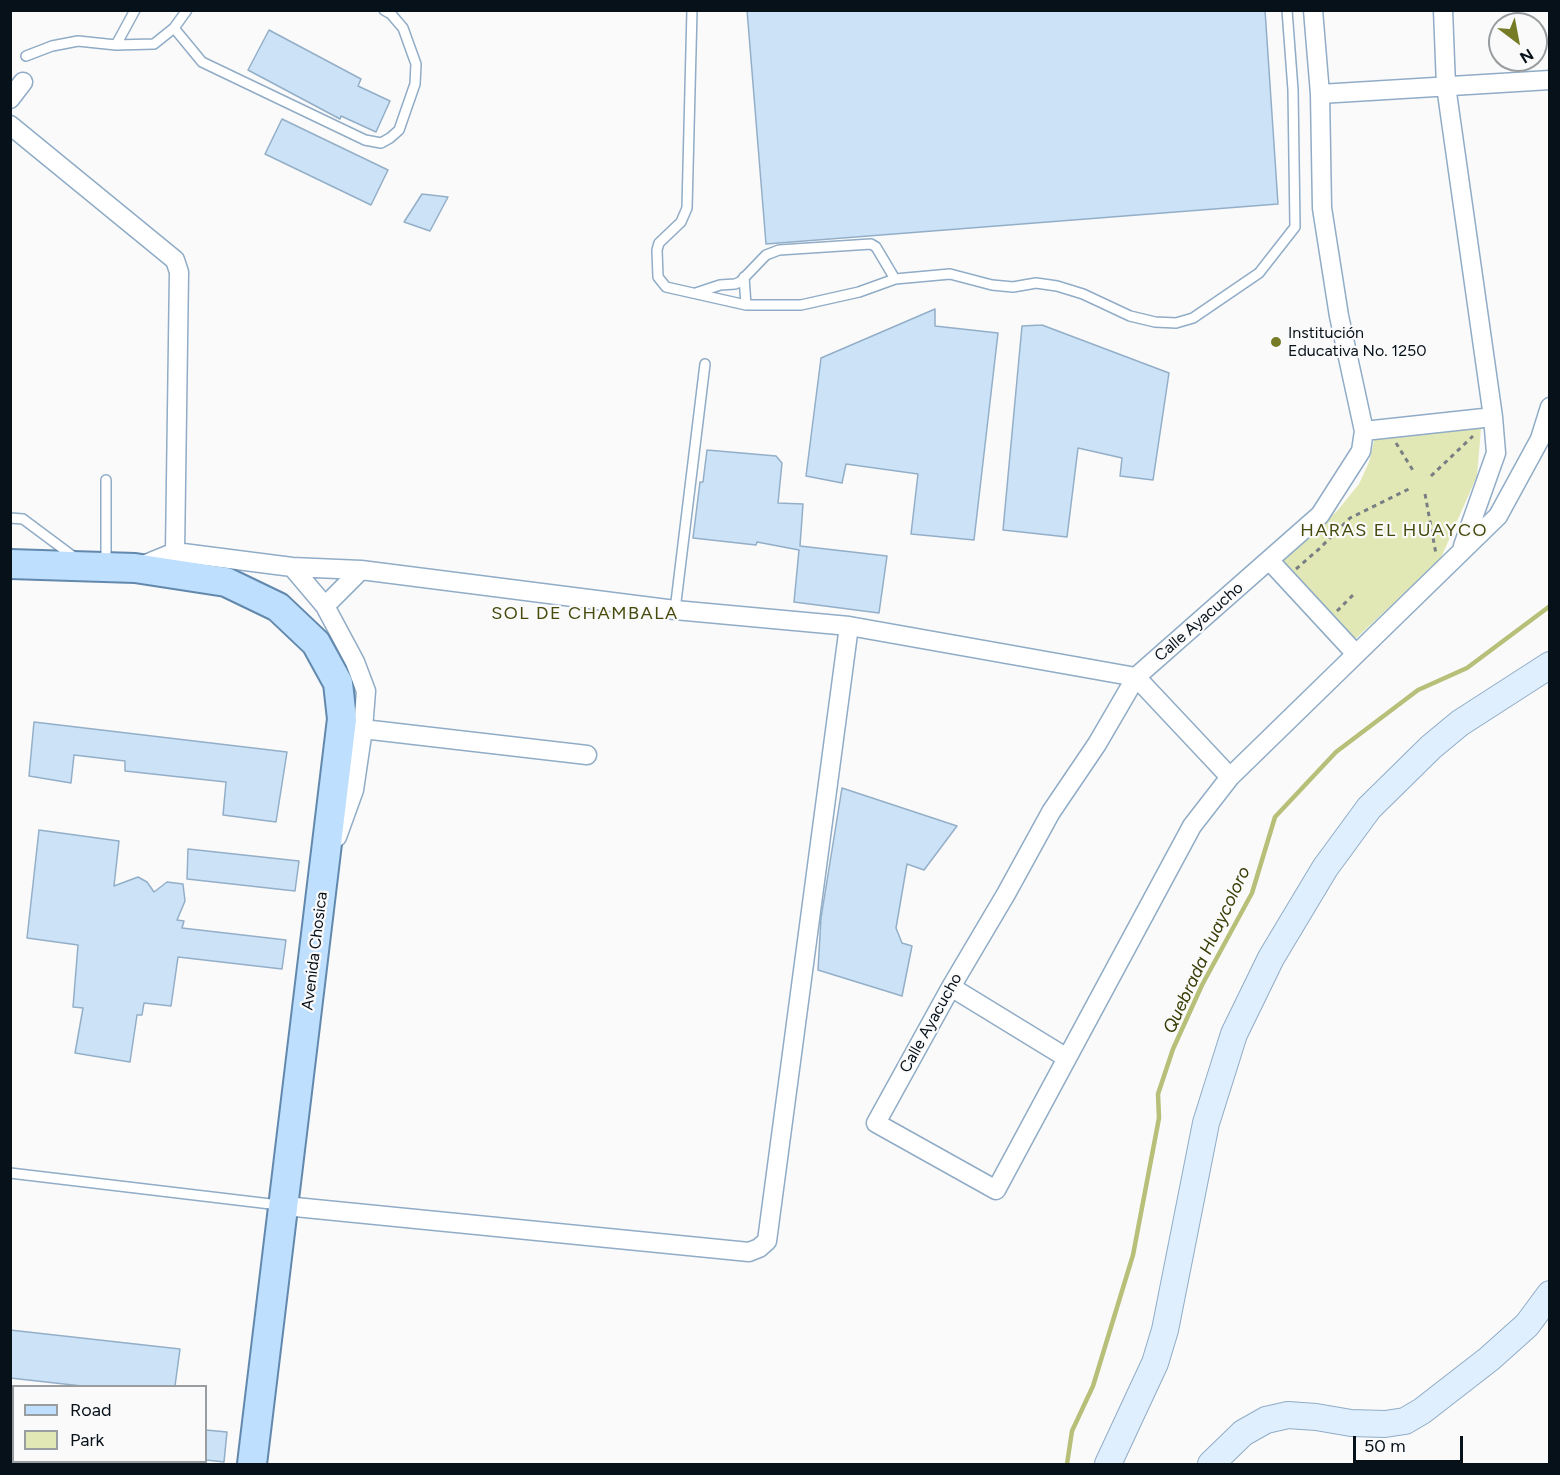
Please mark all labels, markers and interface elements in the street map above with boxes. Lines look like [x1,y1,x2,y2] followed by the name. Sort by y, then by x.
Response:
[1488,12,1548,72] north arrow
[1516,45,1537,67] text: N
[1288,323,1427,361] place label: Institución Educativa No. 1250
[1269,335,1283,349] marker: Institución Educativa No. 1250
[1300,520,1488,542] district label: HARAS EL HUAYCO
[1151,578,1247,666] street label: Calle Ayacucho
[491,603,679,625] district label: SOL DE CHAMBALA
[1159,863,1255,1037] water label: Quebrada Huaycoloro
[298,891,332,1011] street label: Avenida Chosica
[896,970,966,1076] street label: Calle Ayacucho
[12,1385,207,1463] legend
[70,1399,111,1421] text: Road
[1356,1424,1466,1462] scale bar
[70,1429,104,1451] text: Park
[1364,1435,1406,1457] text: 50 m

